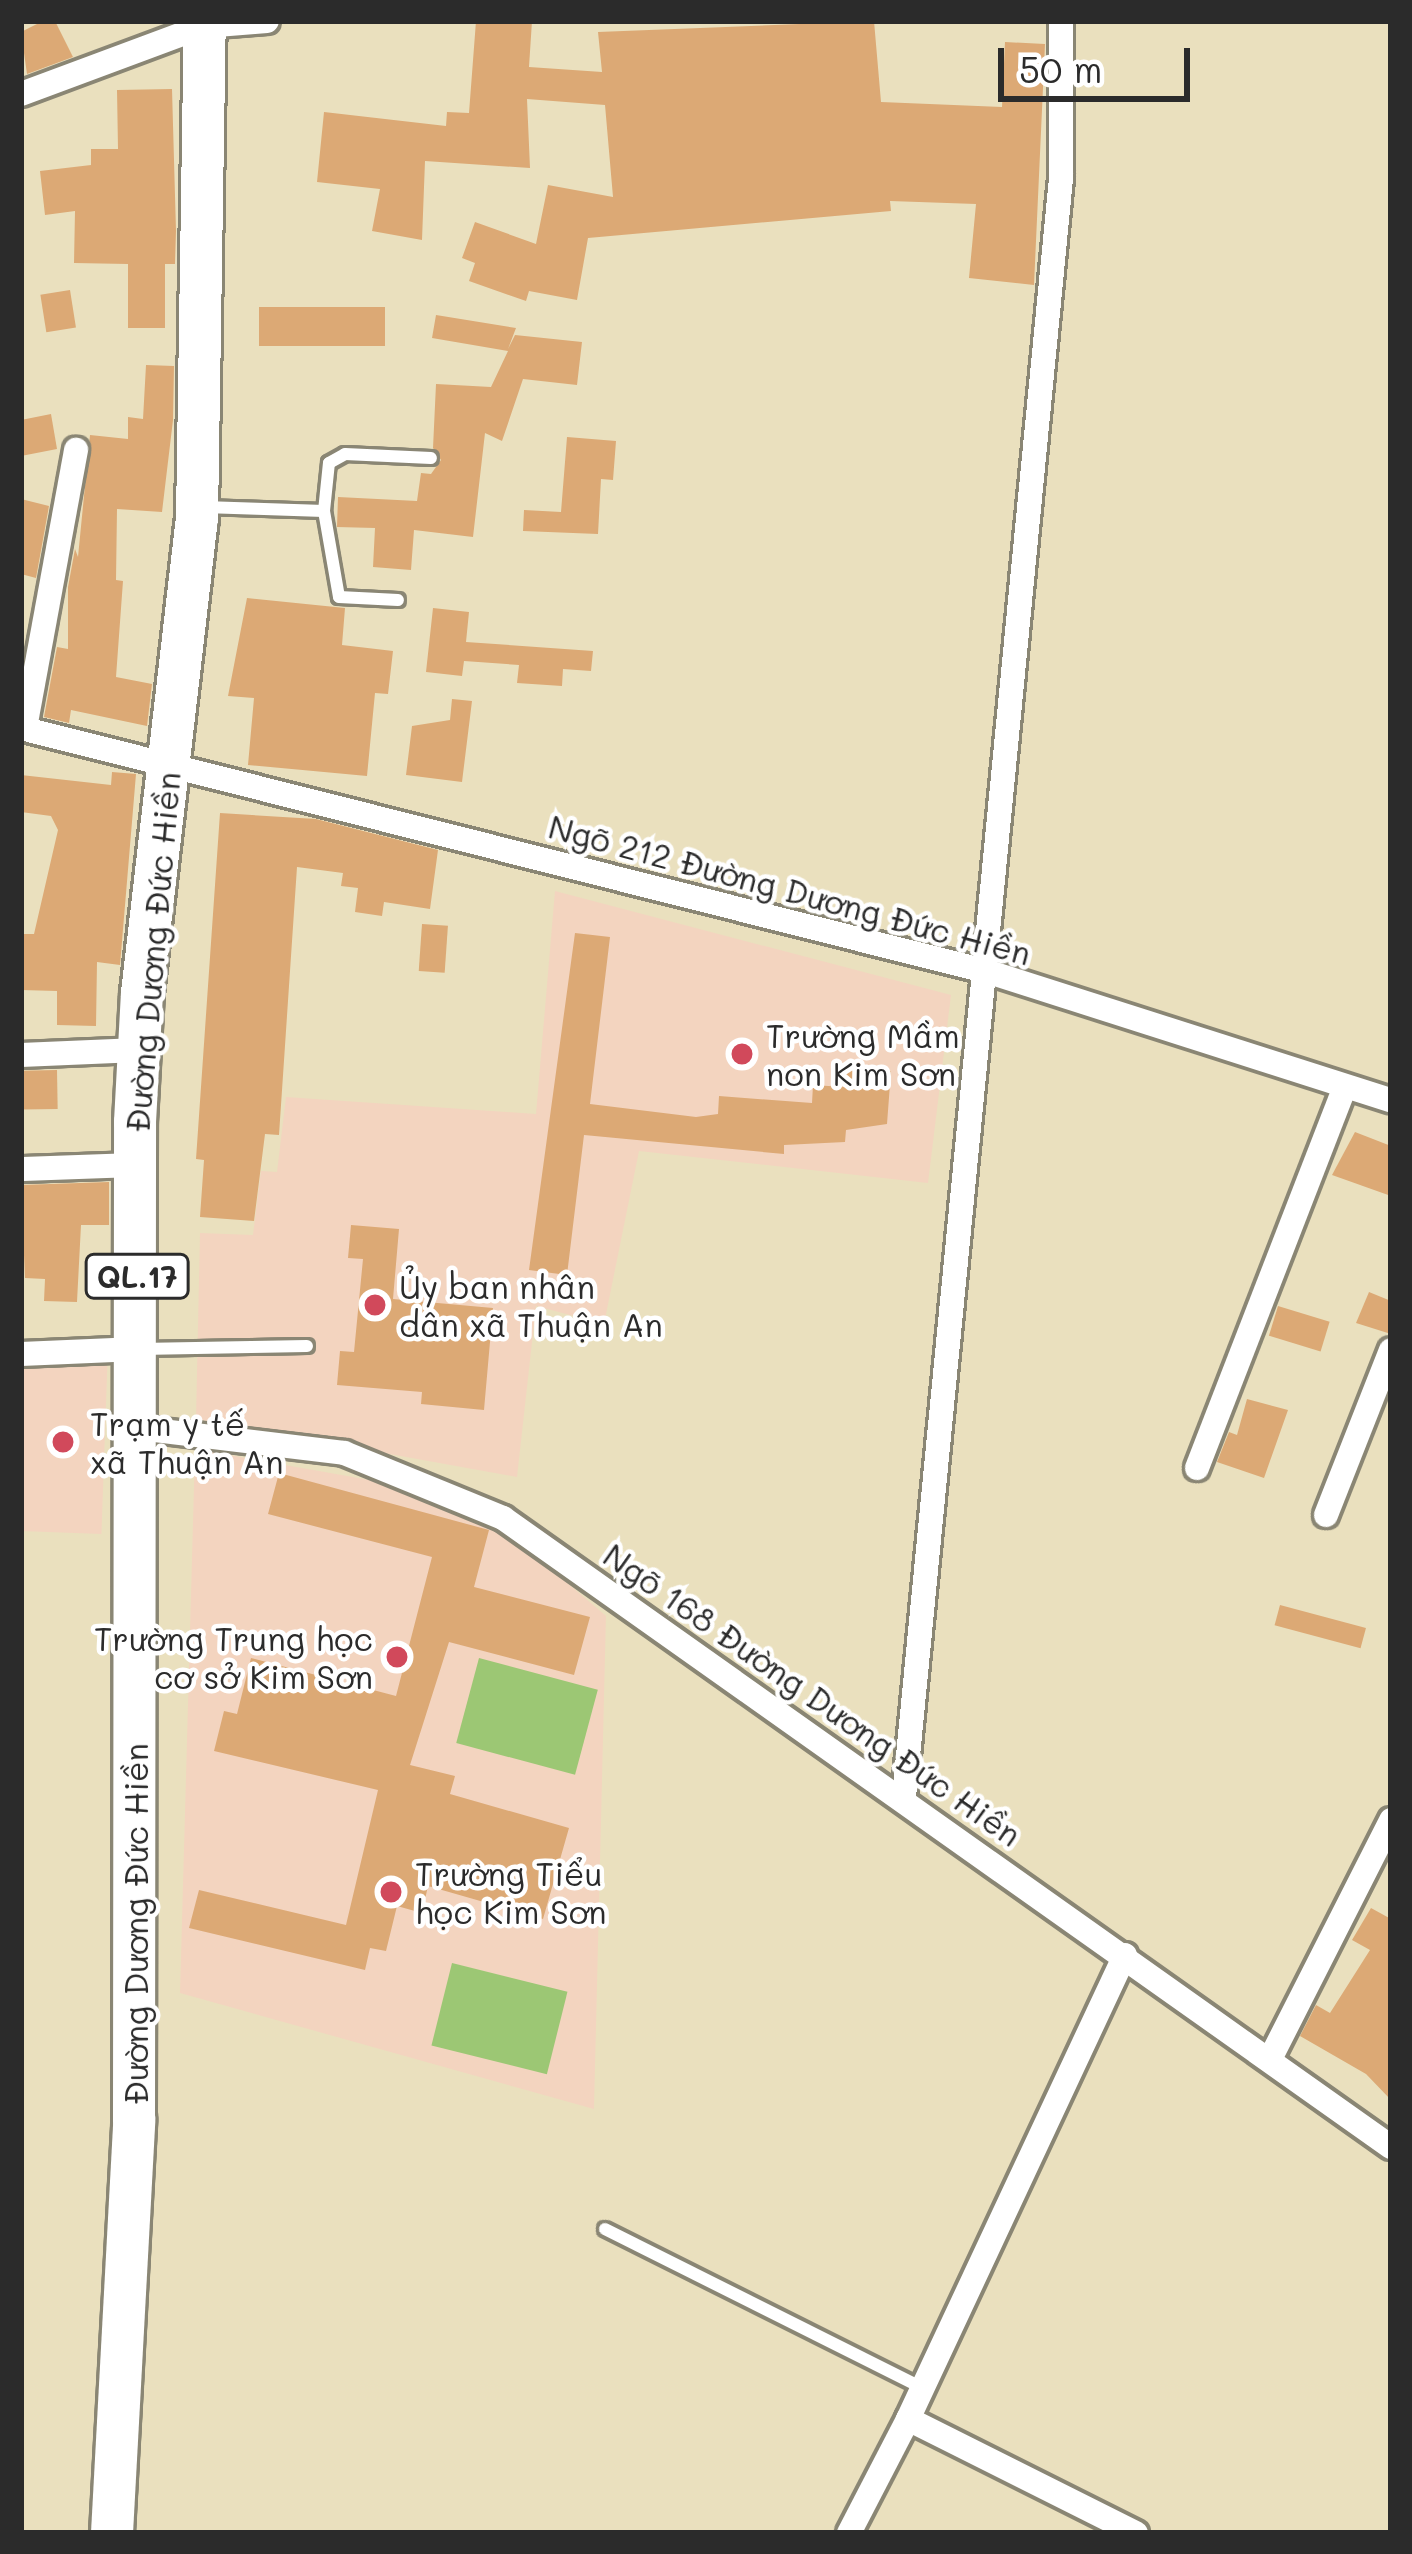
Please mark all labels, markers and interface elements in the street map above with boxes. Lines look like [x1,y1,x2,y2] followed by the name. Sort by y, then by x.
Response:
[1004,24,1196,98] scale bar
[1019,45,1102,92] text: 50 m
[117,770,187,1134] street label: Đường Dương Đức Hiền
[545,805,1035,973] street label: Ngõ 212 Đường Dương Đức Hiền
[766,1015,960,1093] place label: Trường Mầm non Kim Sơn
[729,1041,755,1067] marker: Trường Mầm non Kim Sơn
[83,1252,191,1300] road number: QL.17
[399,1266,663,1344] place label: Ủy ban nhân dân xã Thuận An
[362,1292,388,1318] marker: Ủy ban nhân dân xã Thuận An
[90,1403,283,1481] place label: Trạm y tế xã Thuận An
[47,1426,79,1458] marker: Trạm y tế xã Thuận An
[597,1534,1029,1854] street label: Ngõ 168 Đường Dương Đức Hiền
[94,1618,373,1696] place label: Trường Trung học cơ sở Kim Sơn
[384,1644,410,1670] marker: Trường Trung học cơ sở Kim Sơn
[115,1743,155,2105] street label: Đường Dương Đức Hiền
[415,1853,607,1931] place label: Trường Tiểu học Kim Sơn
[378,1879,404,1905] marker: Trường Tiểu học Kim Sơn

